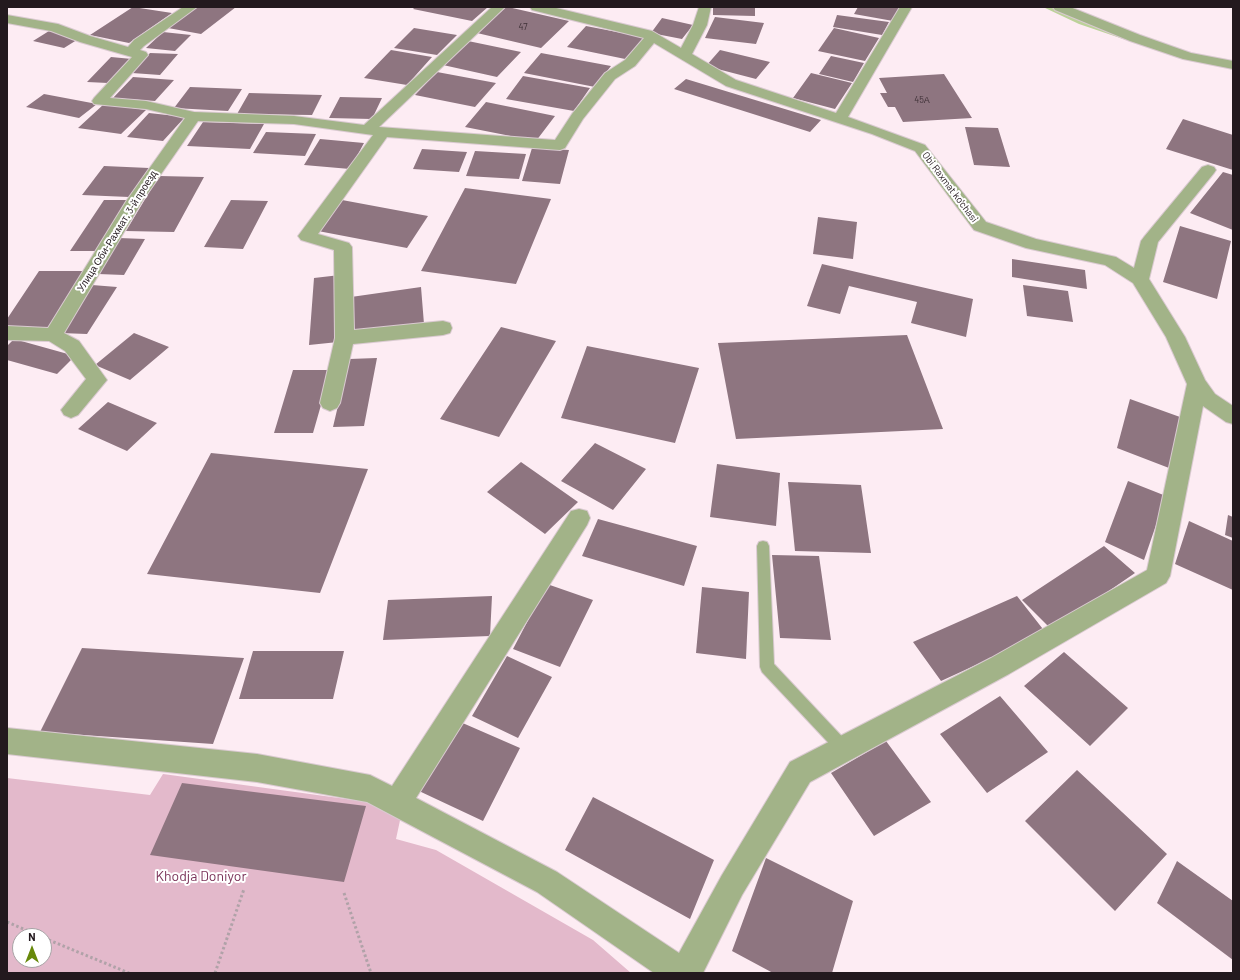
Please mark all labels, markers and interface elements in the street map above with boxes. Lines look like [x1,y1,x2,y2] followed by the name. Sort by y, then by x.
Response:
[519,22,527,32] house number: 47
[914,95,930,105] house number: 45А
[920,149,980,225] street label: Obi Raxmat ko'chasi
[75,168,159,294] street label: Улица Оби-Рахмат, 3-й проезд
[156,868,246,884] park label: Khodja Doniyor
[12,928,52,968] north arrow
[28,930,36,943] text: N

